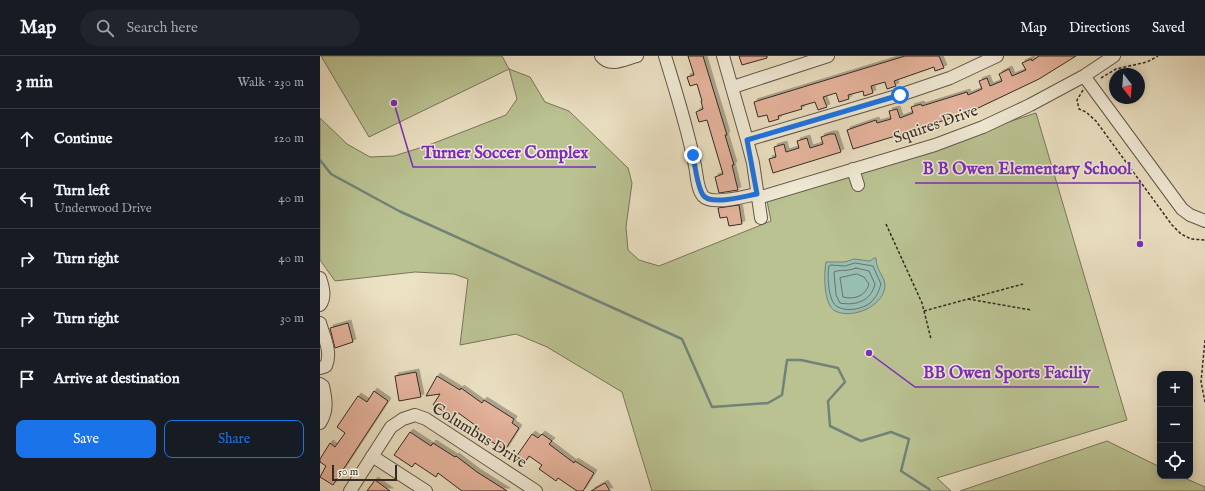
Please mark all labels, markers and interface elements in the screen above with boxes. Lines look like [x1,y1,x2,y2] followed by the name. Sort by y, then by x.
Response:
[80,10,360,46] search box
[20,16,56,40] text: Map
[94,17,116,39] icon: search
[126,18,198,37] text: Search here
[1020,19,1047,37] text: Map
[1069,19,1130,37] text: Directions
[1152,19,1185,37] text: Saved
[1109,68,1145,104] north arrow
[16,72,53,93] text: 3 min
[238,74,304,91] text: Walk · 230 m
[891,86,909,104] route start
[891,101,981,149] street label: Squires Drive
[16,128,38,150] icon: ahead
[54,129,112,148] text: Continue
[274,130,304,147] text: 120 m
[413,138,596,167] callout: Turner Soccer Complex
[420,143,589,164] text: Turner Soccer Complex
[684,146,702,164] route end
[915,154,1140,183] callout: B B Owen Elementary School
[922,159,1132,180] text: B B Owen Elementary School
[54,181,110,200] text: Turn left
[16,188,38,210] icon: left
[278,190,304,207] text: 40 m
[54,200,152,217] text: Underwood Drive
[16,248,38,270] icon: right
[54,249,119,268] text: Turn right
[278,250,304,267] text: 40 m
[16,308,38,330] icon: right
[54,309,119,328] text: Turn right
[280,310,304,327] text: 30 m
[915,358,1099,387] callout: BB Owen Sports Faciliy
[923,363,1092,384] text: BB Owen Sports Faciliy
[16,368,38,390] icon: arrive
[54,369,180,388] text: Arrive at destination
[1157,371,1193,479] map controls
[1157,371,1193,407] button: +
[428,399,530,473] street label: Columbus Drive
[1157,407,1193,443] button: −
[16,420,156,458] button: Save
[164,420,304,458] button: Share
[1157,443,1193,479] button: locate
[332,463,397,482] scale bar
[338,465,358,479] text: 50 m

